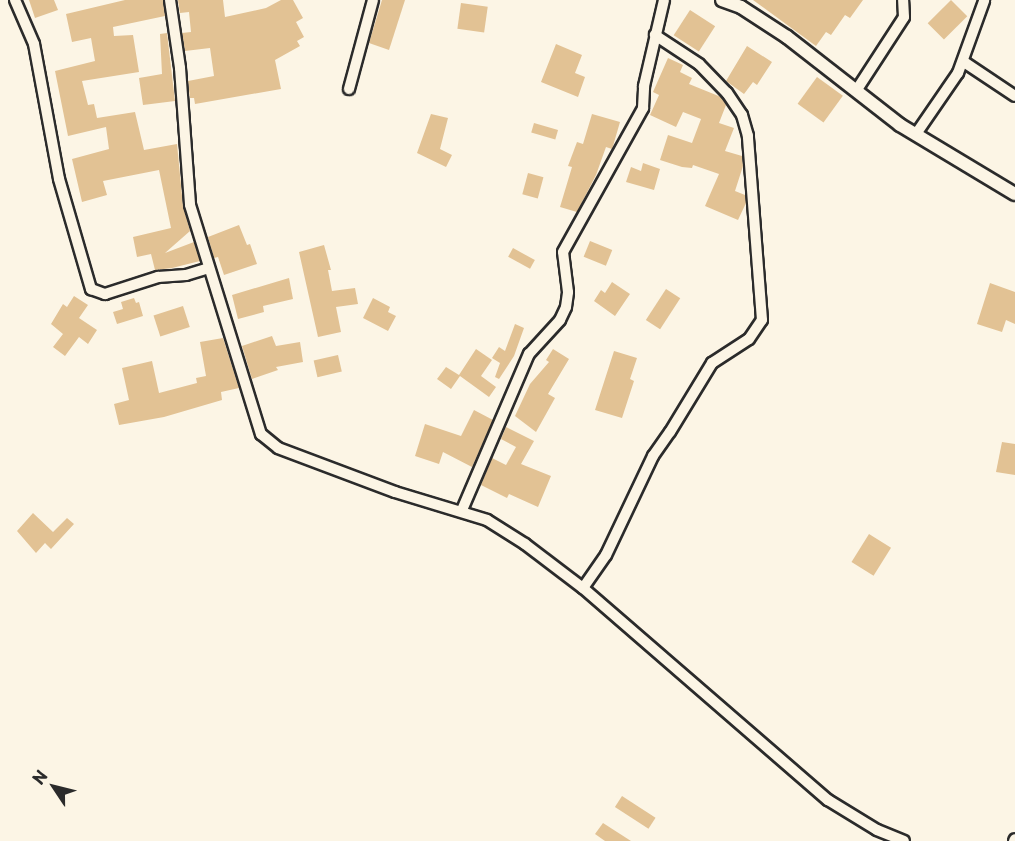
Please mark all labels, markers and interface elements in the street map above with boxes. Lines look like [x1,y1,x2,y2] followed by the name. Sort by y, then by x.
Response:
[24,757,84,817] north arrow
[26,765,53,789] text: N

